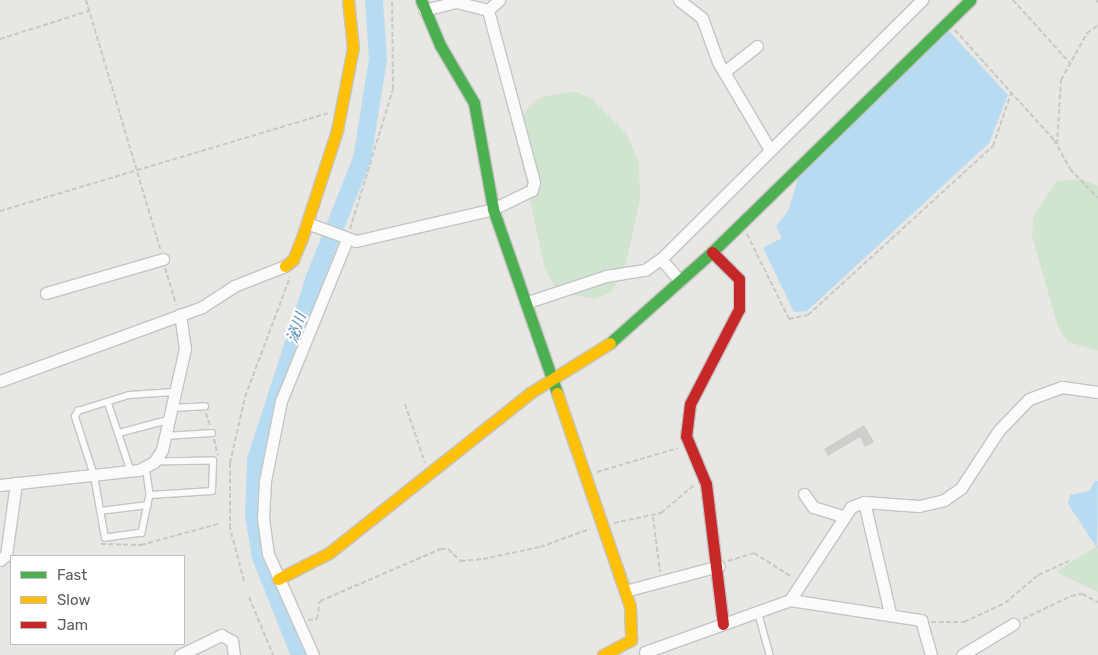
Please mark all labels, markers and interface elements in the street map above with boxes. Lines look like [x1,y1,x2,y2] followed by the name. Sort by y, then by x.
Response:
[284,311,310,345] water label: 泌川
[10,555,185,645] legend
[57,566,87,584] text: Fast
[57,591,90,609] text: Slow
[57,616,88,634] text: Jam

